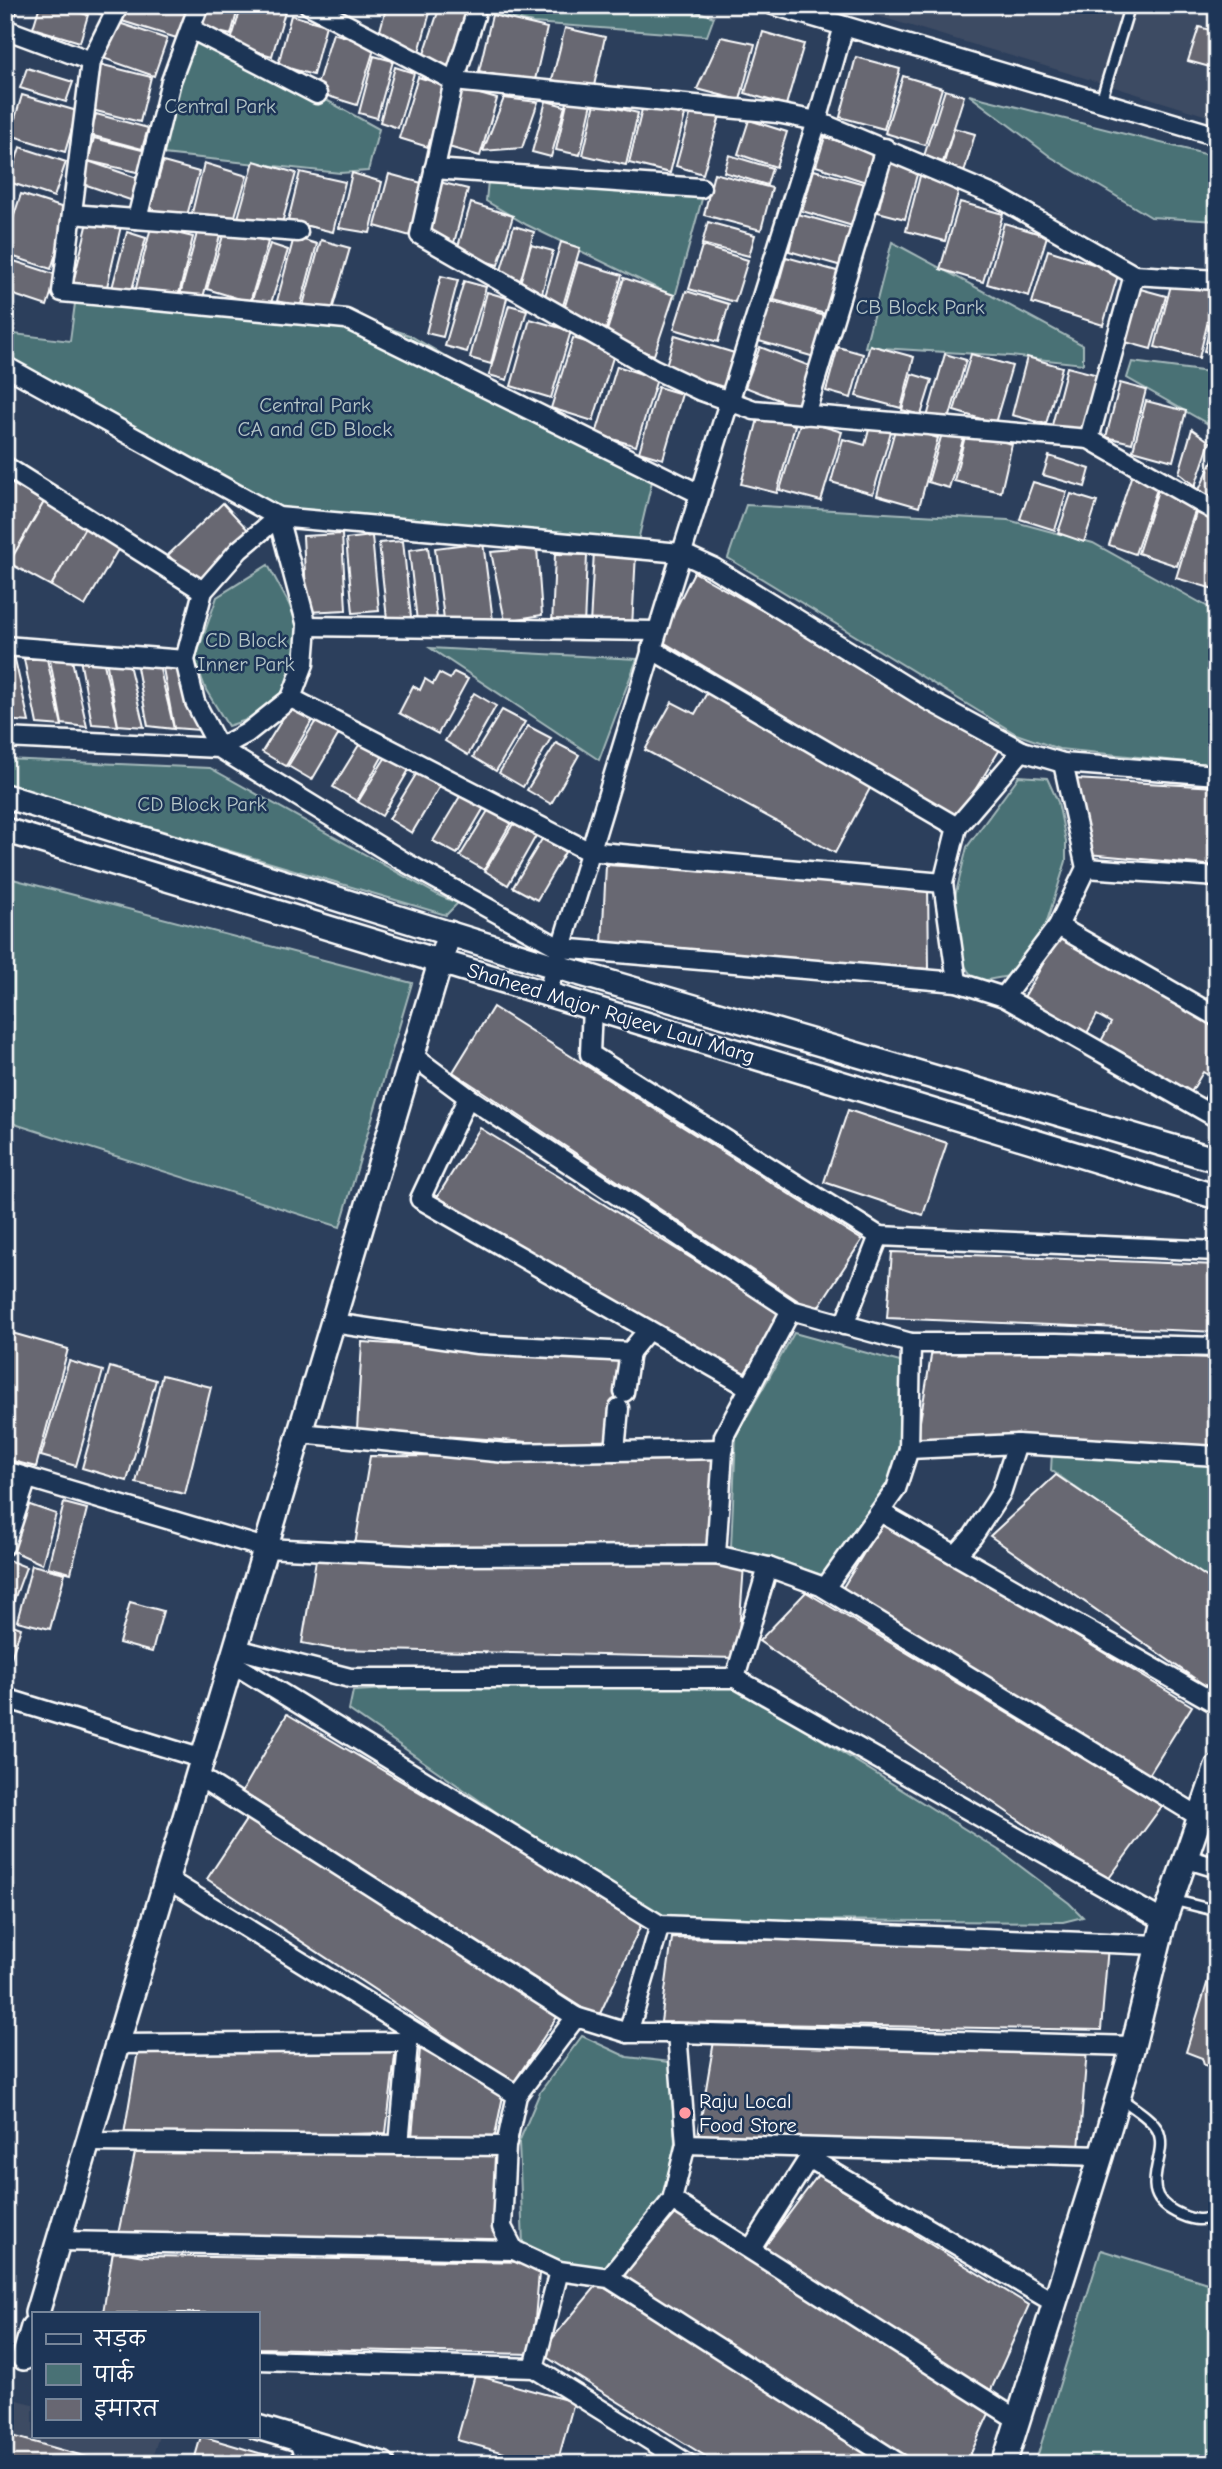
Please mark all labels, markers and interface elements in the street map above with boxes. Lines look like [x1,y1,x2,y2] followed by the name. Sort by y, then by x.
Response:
[164,94,276,118] park label: Central Park
[855,295,985,319] park label: CB Block Park
[238,393,392,441] park label: Central Park CA and CD Block
[197,628,295,676] park label: CD Block Inner Park
[137,792,267,816] park label: CD Block Park
[464,958,758,1068] street label: Shaheed Major Rajeev Laul Marg
[699,2089,797,2137] place label: Raju Local Food Store
[677,2105,693,2121] marker: Raju Local Food Store
[32,2312,259,2438] legend
[93,2327,147,2352] text: सड़क
[93,2358,135,2387] text: पार्क
[94,2397,160,2421] text: इमारत

